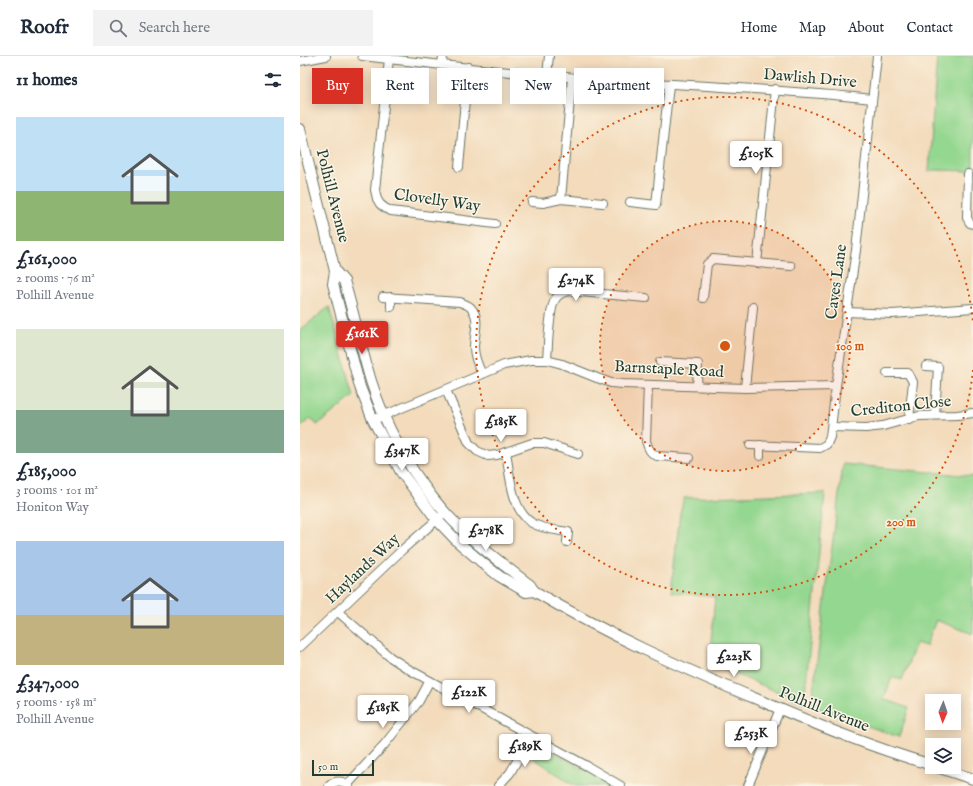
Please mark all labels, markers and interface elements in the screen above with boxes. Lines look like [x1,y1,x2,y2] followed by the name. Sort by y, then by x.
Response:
[93,10,373,46] search box
[20,16,69,40] text: Roofr
[107,17,129,39] icon: search
[139,18,210,37] text: Search here
[741,19,777,37] text: Home
[799,19,826,37] text: Map
[848,19,884,37] text: About
[906,19,953,37] text: Contact
[763,65,857,93] street label: Dawlish Drive
[312,68,363,104] chip: Buy
[371,68,429,104] chip: Rent
[437,68,502,104] chip: Filters
[510,68,566,104] chip: New
[574,68,664,104] chip: Apartment
[262,69,284,91] icon: filters
[16,70,77,91] text: 11 homes
[728,141,784,175] pin: £105K
[114,143,186,215] icon: home
[739,145,773,162] text: £105K
[311,147,353,245] street label: Polhill Avenue
[392,185,482,217] street label: Clovelly Way
[822,243,852,321] street label: Caves Lane
[16,249,77,270] text: £161,000
[548,268,604,302] pin: £274K
[16,270,95,287] text: 2 rooms · 76 m²
[558,272,594,289] text: £274K
[16,287,94,304] text: Polhill Avenue
[334,321,390,355] pin: £161K
[345,325,379,342] text: £161K
[718,339,732,353] centre of rings
[836,339,865,354] text: 100 m
[114,355,186,427] icon: home
[614,357,725,383] street label: Barnstaple Road
[850,392,952,422] street label: Crediton Close
[473,409,529,443] pin: £185K
[484,413,518,430] text: £185K
[374,438,430,472] pin: £347K
[384,442,420,459] text: £347K
[16,461,77,482] text: £185,000
[16,482,98,499] text: 3 rooms · 101 m²
[16,499,89,516] text: Honiton Way
[886,515,916,530] text: 200 m
[458,518,514,552] pin: £278K
[468,522,504,539] text: £278K
[322,529,404,609] street label: Haylands Way
[114,567,186,639] icon: home
[706,644,762,678] pin: £223K
[716,648,752,665] text: £223K
[16,673,79,694] text: £347,000
[441,680,497,714] pin: £122K
[776,683,872,737] street label: Polhill Avenue
[451,684,487,701] text: £122K
[16,694,97,711] text: 5 rooms · 158 m²
[925,694,961,730] north arrow
[925,694,961,774] map controls
[355,695,411,729] pin: £185K
[366,699,400,716] text: £185K
[16,711,94,728] text: Polhill Avenue
[723,721,779,755] pin: £253K
[734,725,768,742] text: £253K
[497,734,553,768] pin: £189K
[508,738,542,755] text: £189K
[925,738,961,774] button: layers
[312,758,374,777] scale bar
[318,760,338,774] text: 50 m

